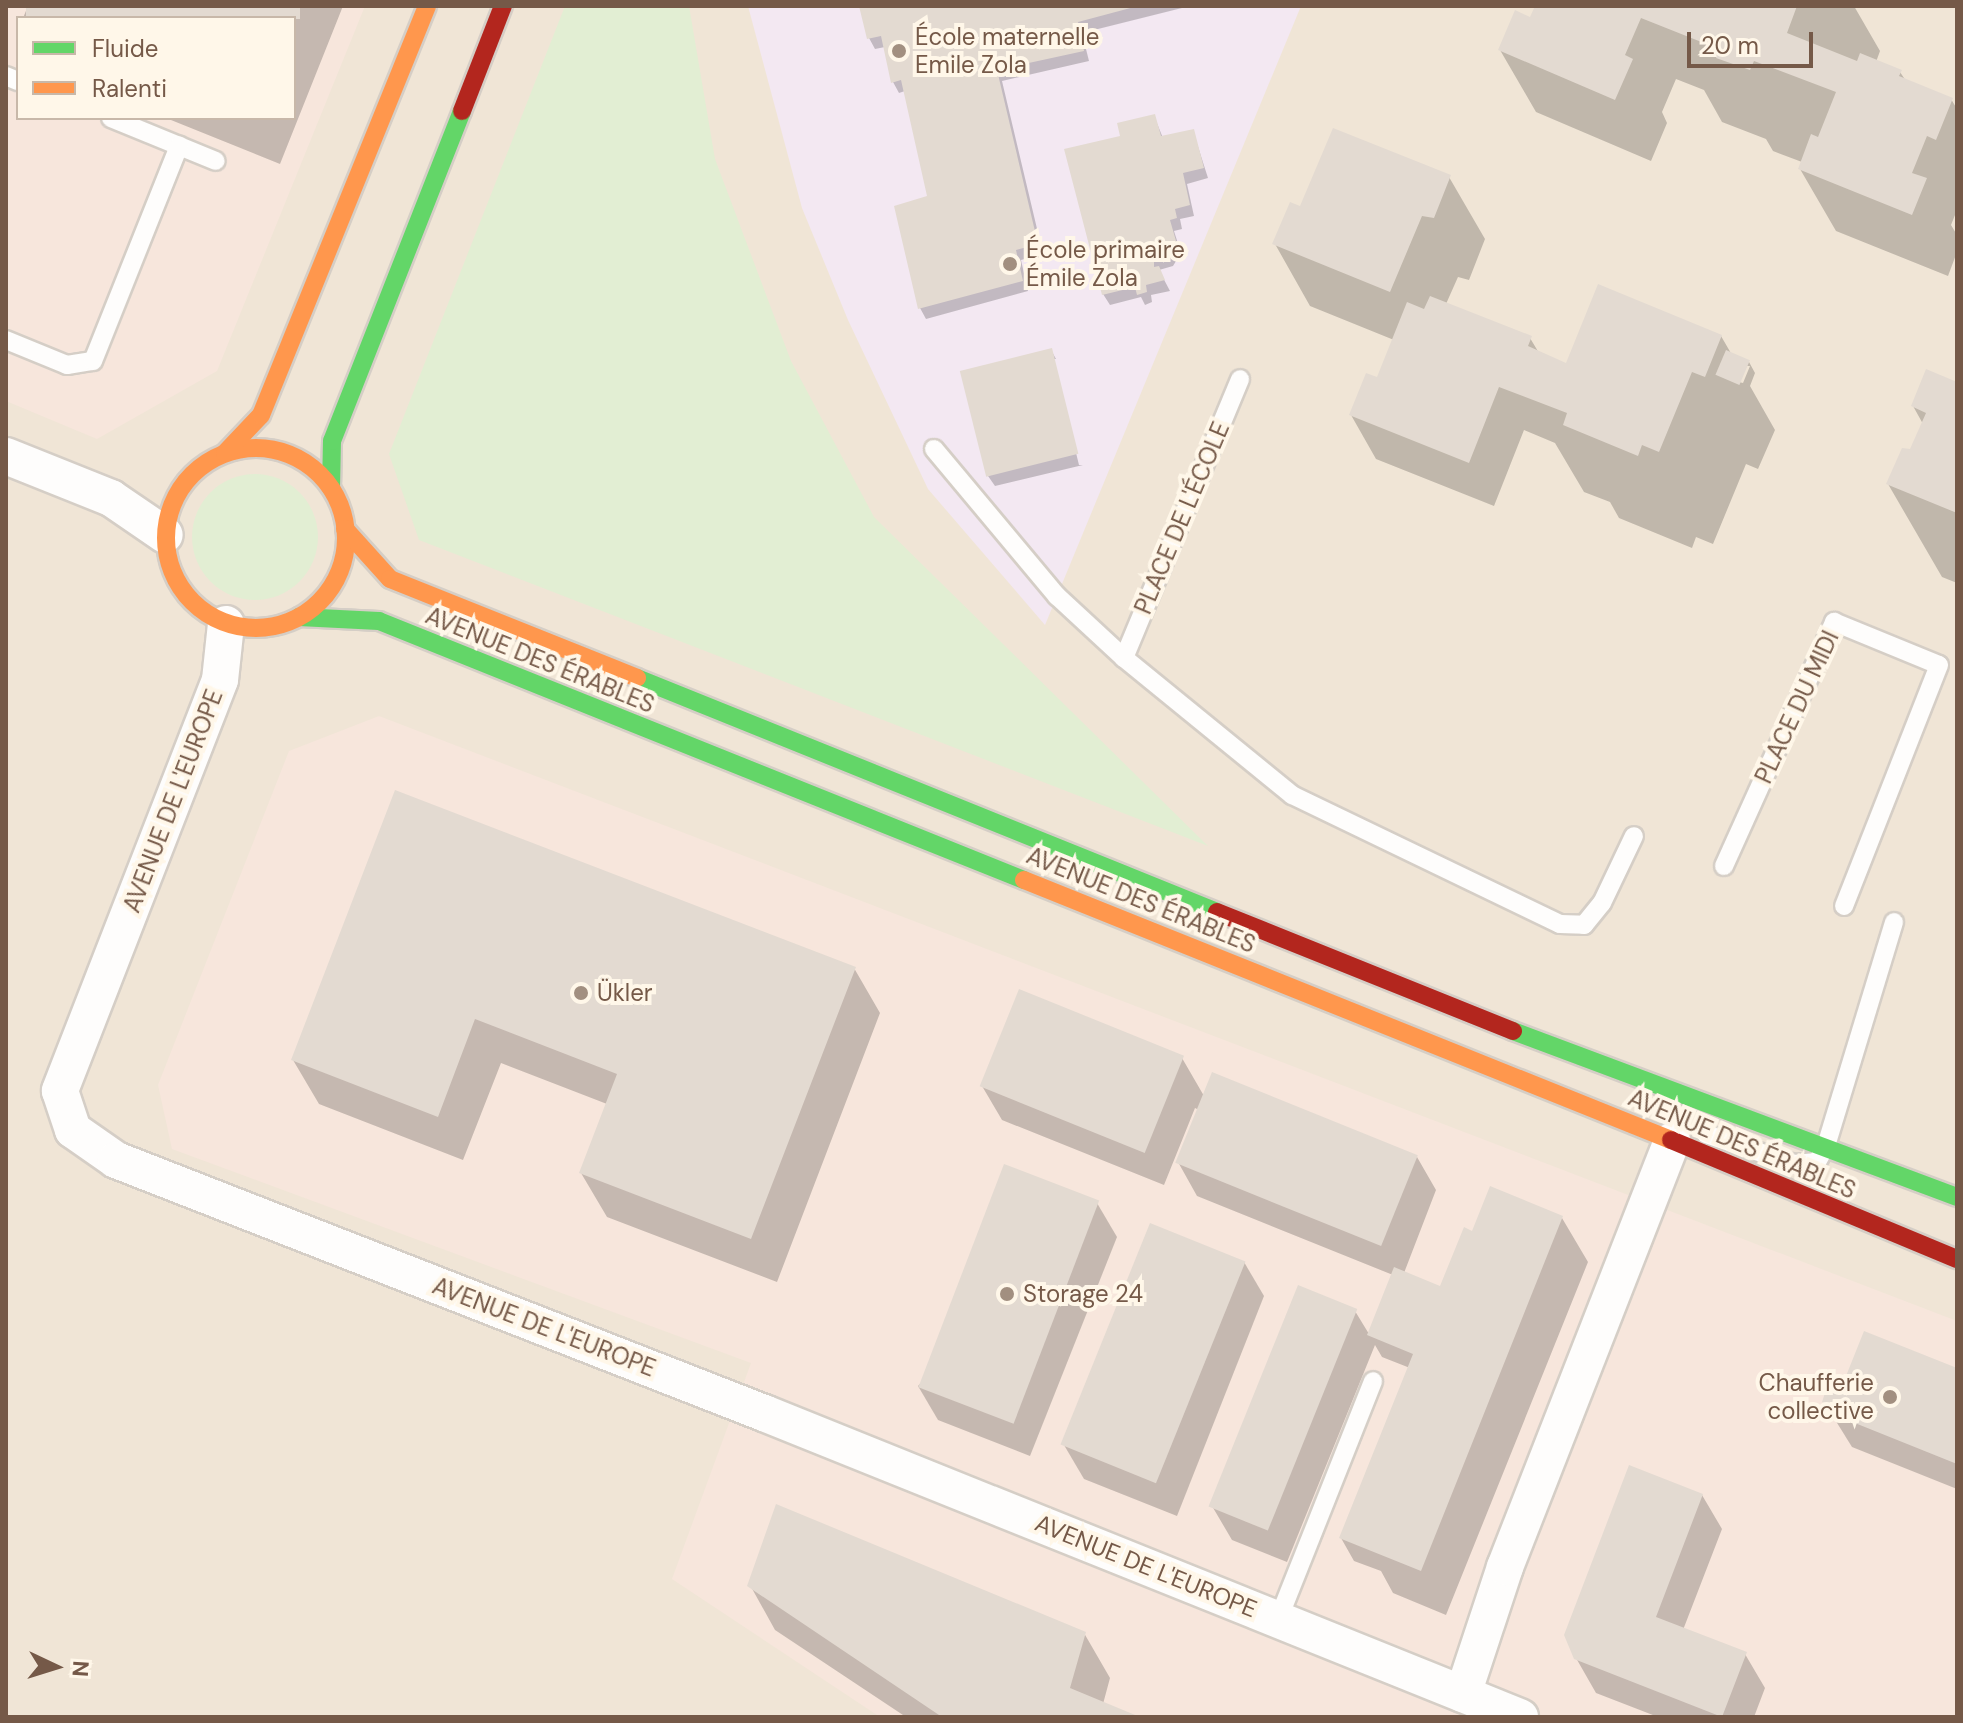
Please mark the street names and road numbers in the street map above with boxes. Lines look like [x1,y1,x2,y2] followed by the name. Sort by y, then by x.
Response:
[1129,418,1235,618] street label: PLACE DE L'ÉCOLE
[421,601,659,719] street label: AVENUE DES ÉRABLES
[1749,626,1845,788] street label: PLACE DU MIDI
[117,685,229,917] street label: AVENUE DE L'EUROPE
[1022,841,1260,959] street label: AVENUE DES ÉRABLES
[1624,1083,1860,1205] street label: AVENUE DES ÉRABLES
[428,1271,660,1383] street label: AVENUE DE L'EUROPE
[1031,1508,1261,1624] street label: AVENUE DE L'EUROPE

